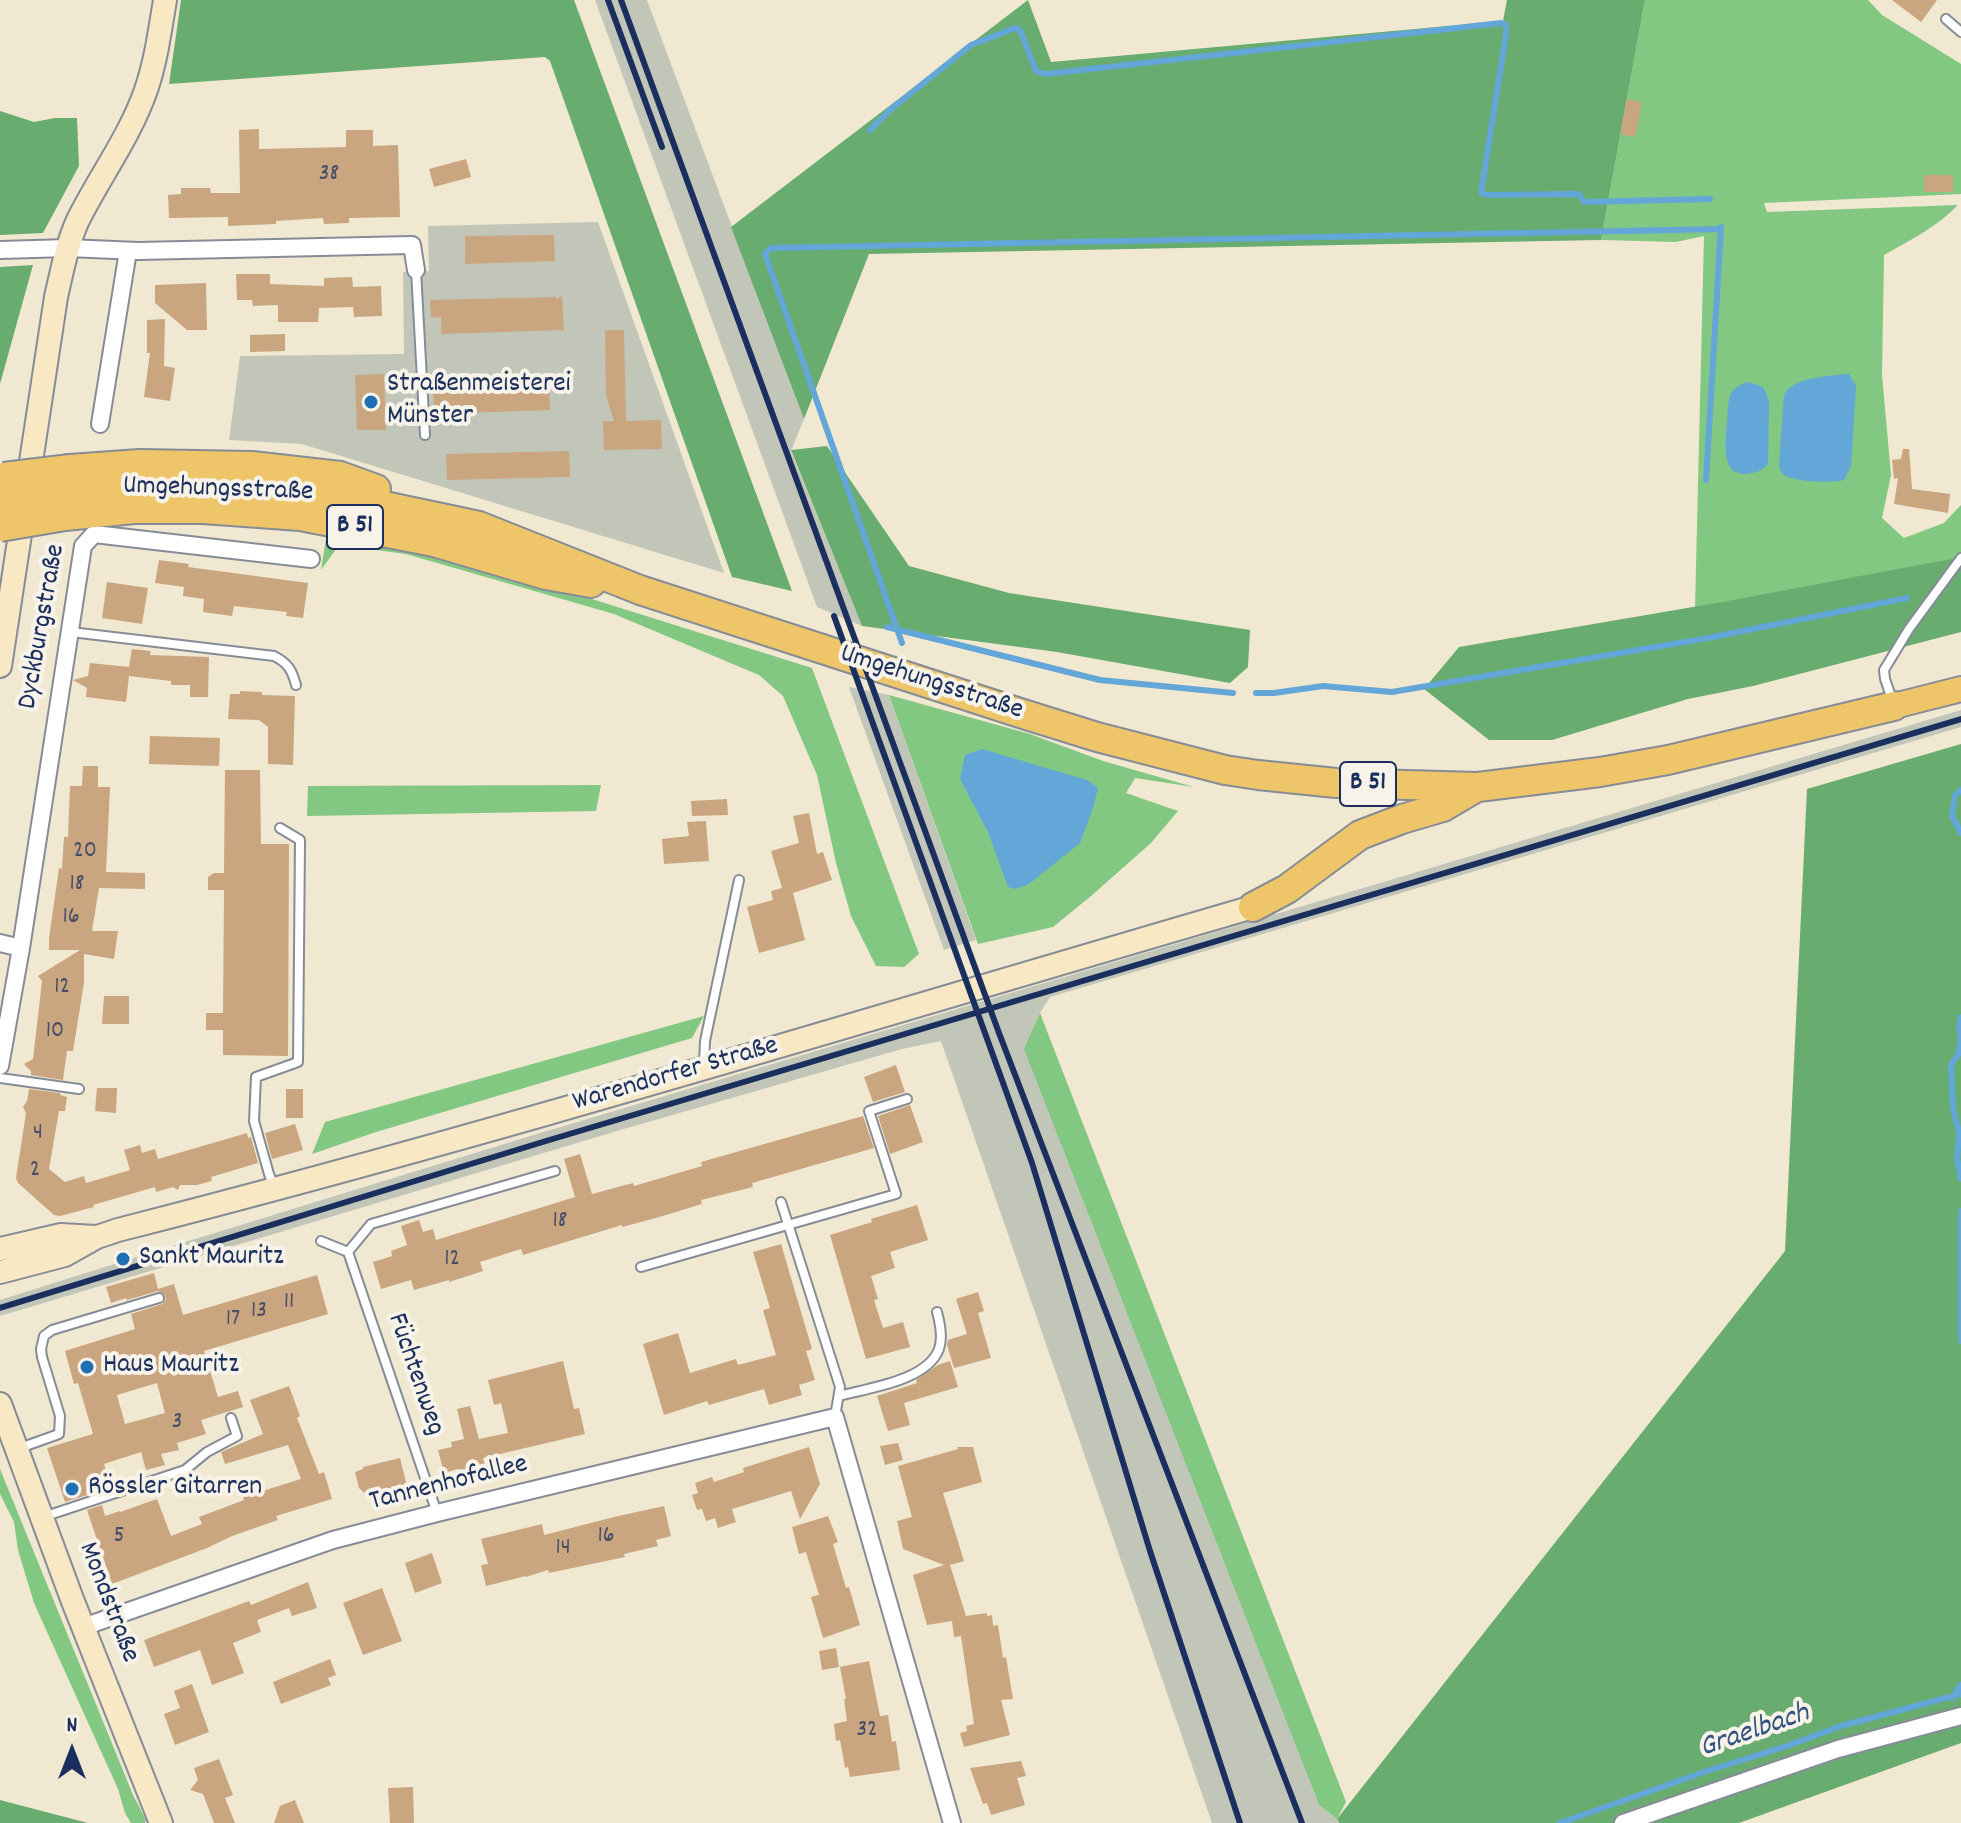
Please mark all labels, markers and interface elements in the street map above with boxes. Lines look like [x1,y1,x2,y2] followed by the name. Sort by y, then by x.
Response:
[319,162,339,190] house number: 38
[387,369,571,435] place label: Straßenmeisterei Münster
[362,393,380,411] marker: Straßenmeisterei Münster
[122,471,314,511] street label: Umgehungsstraße
[327,505,383,549] road number: B 51
[13,542,75,712] street label: Dyckburgstraße
[835,639,1027,729] street label: Umgehungsstraße
[1340,762,1396,806] road number: B 51
[73,839,97,867] house number: 20
[70,872,84,900] house number: 18
[62,905,80,933] house number: 16
[54,975,70,1003] house number: 12
[46,1019,64,1047] house number: 10
[570,1031,782,1121] street label: Warendorfer Straße
[33,1121,43,1149] house number: 4
[30,1158,40,1186] house number: 2
[553,1209,567,1237] house number: 18
[139,1242,284,1276] place label: Sankt Mauritz
[444,1247,460,1275] house number: 12
[114,1250,132,1268] marker: Sankt Mauritz
[284,1290,294,1318] house number: 11
[251,1299,267,1327] house number: 13
[226,1307,240,1335] house number: 17
[377,1310,451,1440] street label: Füchtenweg
[103,1350,239,1384] place label: Haus Mauritz
[78,1358,96,1376] marker: Haus Mauritz
[172,1410,182,1438] house number: 3
[366,1449,532,1521] street label: Tannenhofallee
[88,1472,262,1506] place label: Rössler Gitarren
[63,1480,81,1498] marker: Rössler Gitarren
[113,1524,125,1552] house number: 5
[597,1524,615,1552] house number: 16
[555,1536,571,1564] house number: 14
[69,1538,145,1668] street label: Mondstraße
[1695,1697,1815,1769] water label: Graelbach
[32,1711,112,1791] north arrow
[67,1711,77,1742] text: N
[856,1718,878,1746] house number: 32

